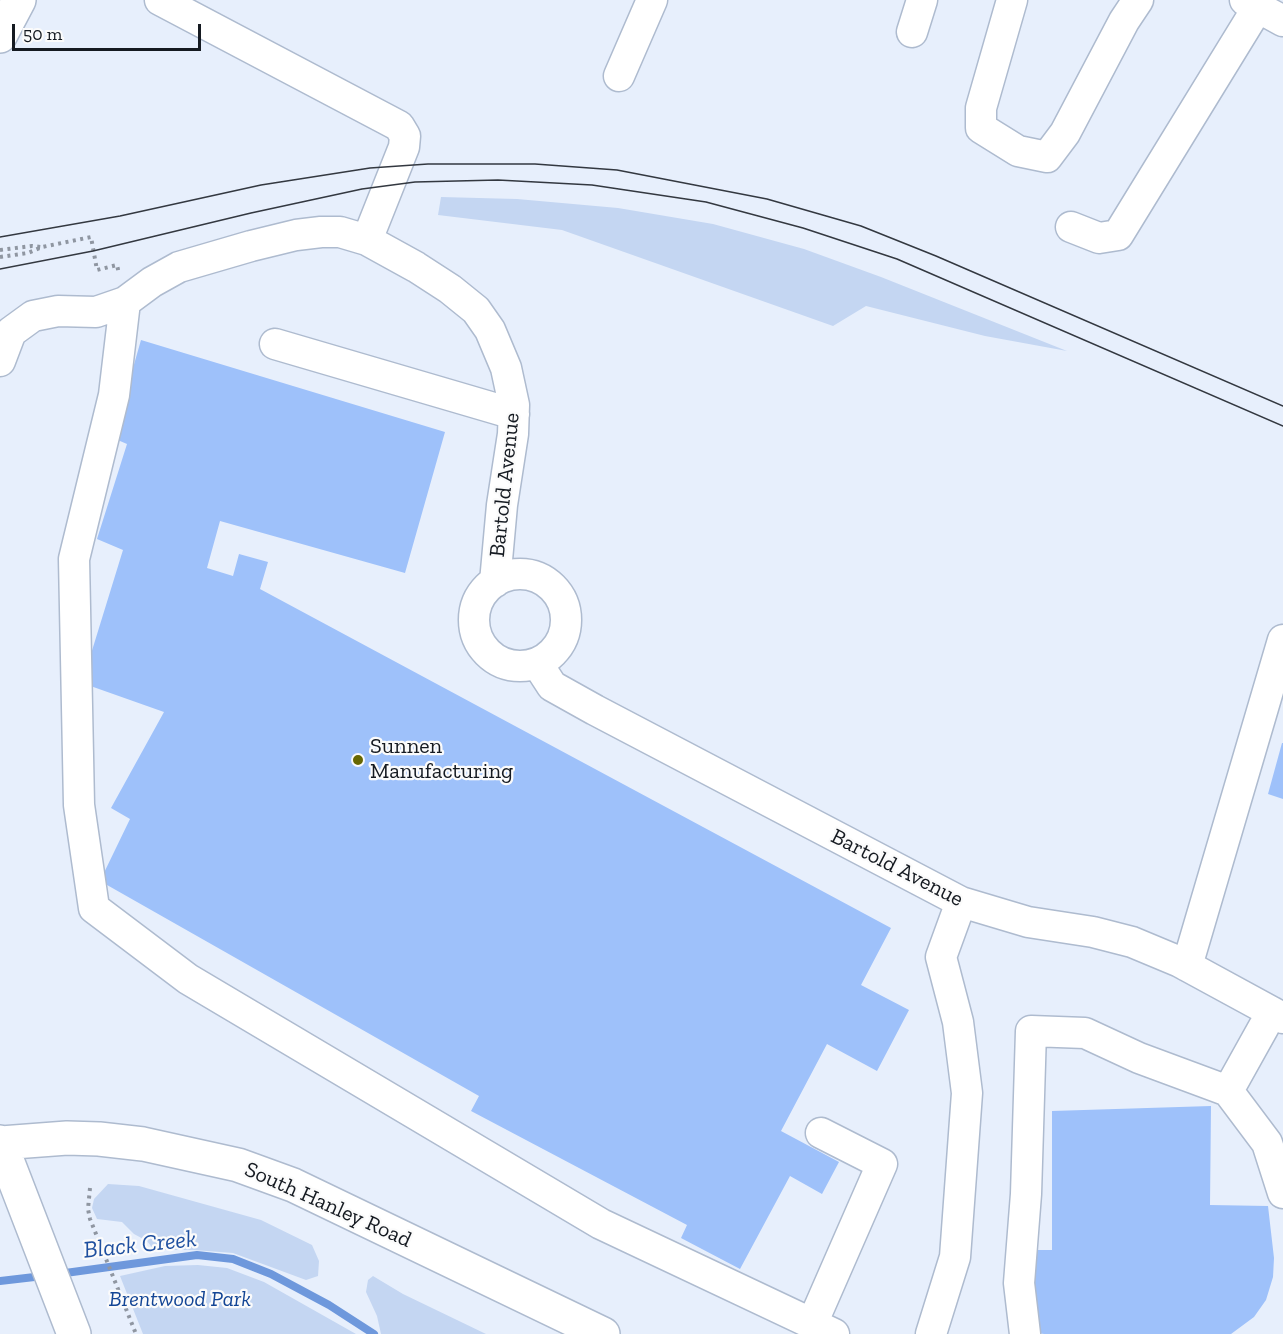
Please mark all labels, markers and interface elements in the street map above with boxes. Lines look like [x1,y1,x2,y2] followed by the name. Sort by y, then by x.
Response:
[15,12,204,50] scale bar
[23,23,62,45] text: 50 m
[484,411,526,559] street label: Bartold Avenue
[370,734,513,786] place label: Sunnen Manufacturing
[351,753,365,767] marker: Sunnen Manufacturing
[826,823,968,913] street label: Bartold Avenue
[241,1156,415,1254] street label: South Hanley Road
[82,1225,198,1265] water label: Black Creek
[109,1287,251,1313] park label: Brentwood Park

